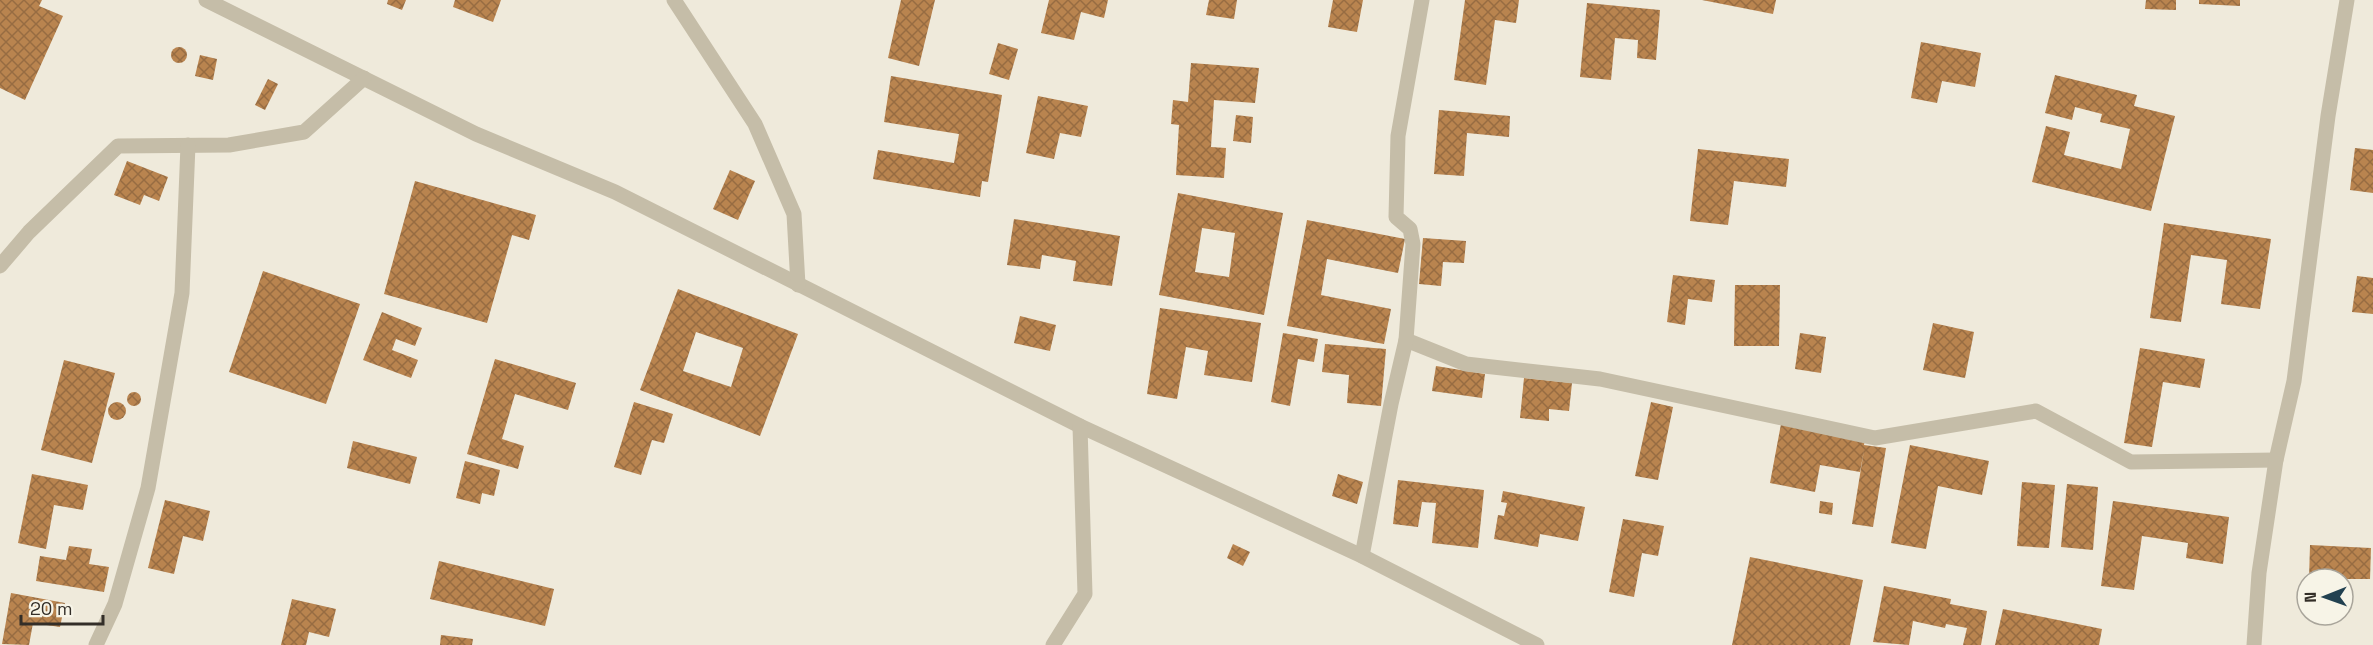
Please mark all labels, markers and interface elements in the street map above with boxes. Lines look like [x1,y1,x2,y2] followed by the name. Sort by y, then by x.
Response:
[2295,567,2355,627] north arrow
[21,588,104,626] scale bar
[2300,592,2321,603] text: N
[30,597,73,620] text: 20 m

